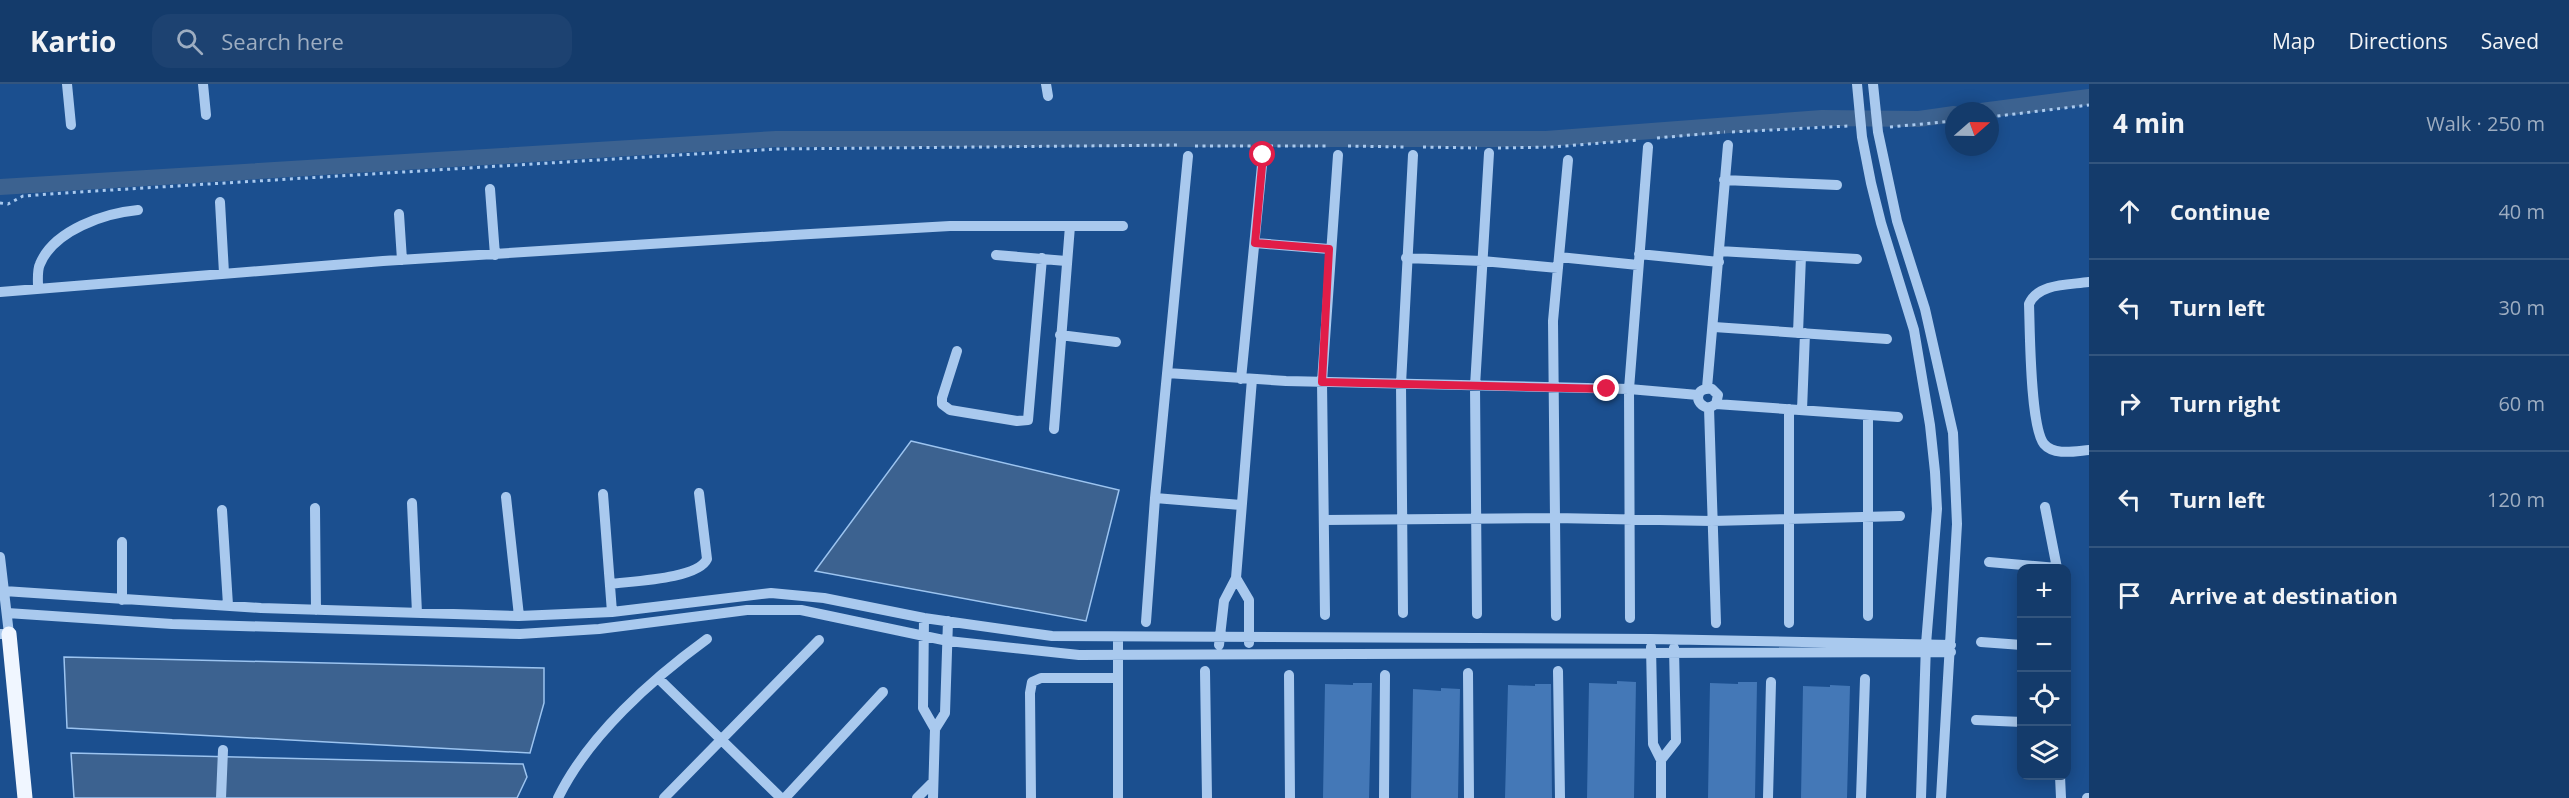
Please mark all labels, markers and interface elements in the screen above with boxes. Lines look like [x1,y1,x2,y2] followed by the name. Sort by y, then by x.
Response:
[152,14,572,68] search box
[30,22,116,60] text: Kartio
[173,25,206,58] icon: search
[221,26,344,56] text: Search here
[2272,27,2315,55] text: Map
[2348,27,2448,55] text: Directions
[2481,27,2539,55] text: Saved
[1945,102,1999,156] north arrow
[2113,105,2185,141] text: 4 min
[2426,110,2545,137] text: Walk · 250 m
[1249,141,1275,167] route start
[2113,195,2146,228] icon: ahead
[2170,196,2270,226] text: Continue
[2498,198,2545,225] text: 40 m
[2113,291,2146,324] icon: left
[2170,292,2265,322] text: Turn left
[2498,294,2545,321] text: 30 m
[1593,375,1619,401] route end
[2113,387,2146,420] icon: right
[2170,388,2281,418] text: Turn right
[2498,390,2545,417] text: 60 m
[2113,483,2146,516] icon: left
[2170,484,2265,514] text: Turn left
[2487,486,2545,513] text: 120 m
[2017,564,2071,780] map controls
[2017,564,2071,618] button: +
[2113,579,2146,612] icon: arrive
[2170,580,2398,610] text: Arrive at destination
[2017,618,2071,672] button: −
[2017,672,2071,726] button: locate
[2017,726,2071,780] button: layers

